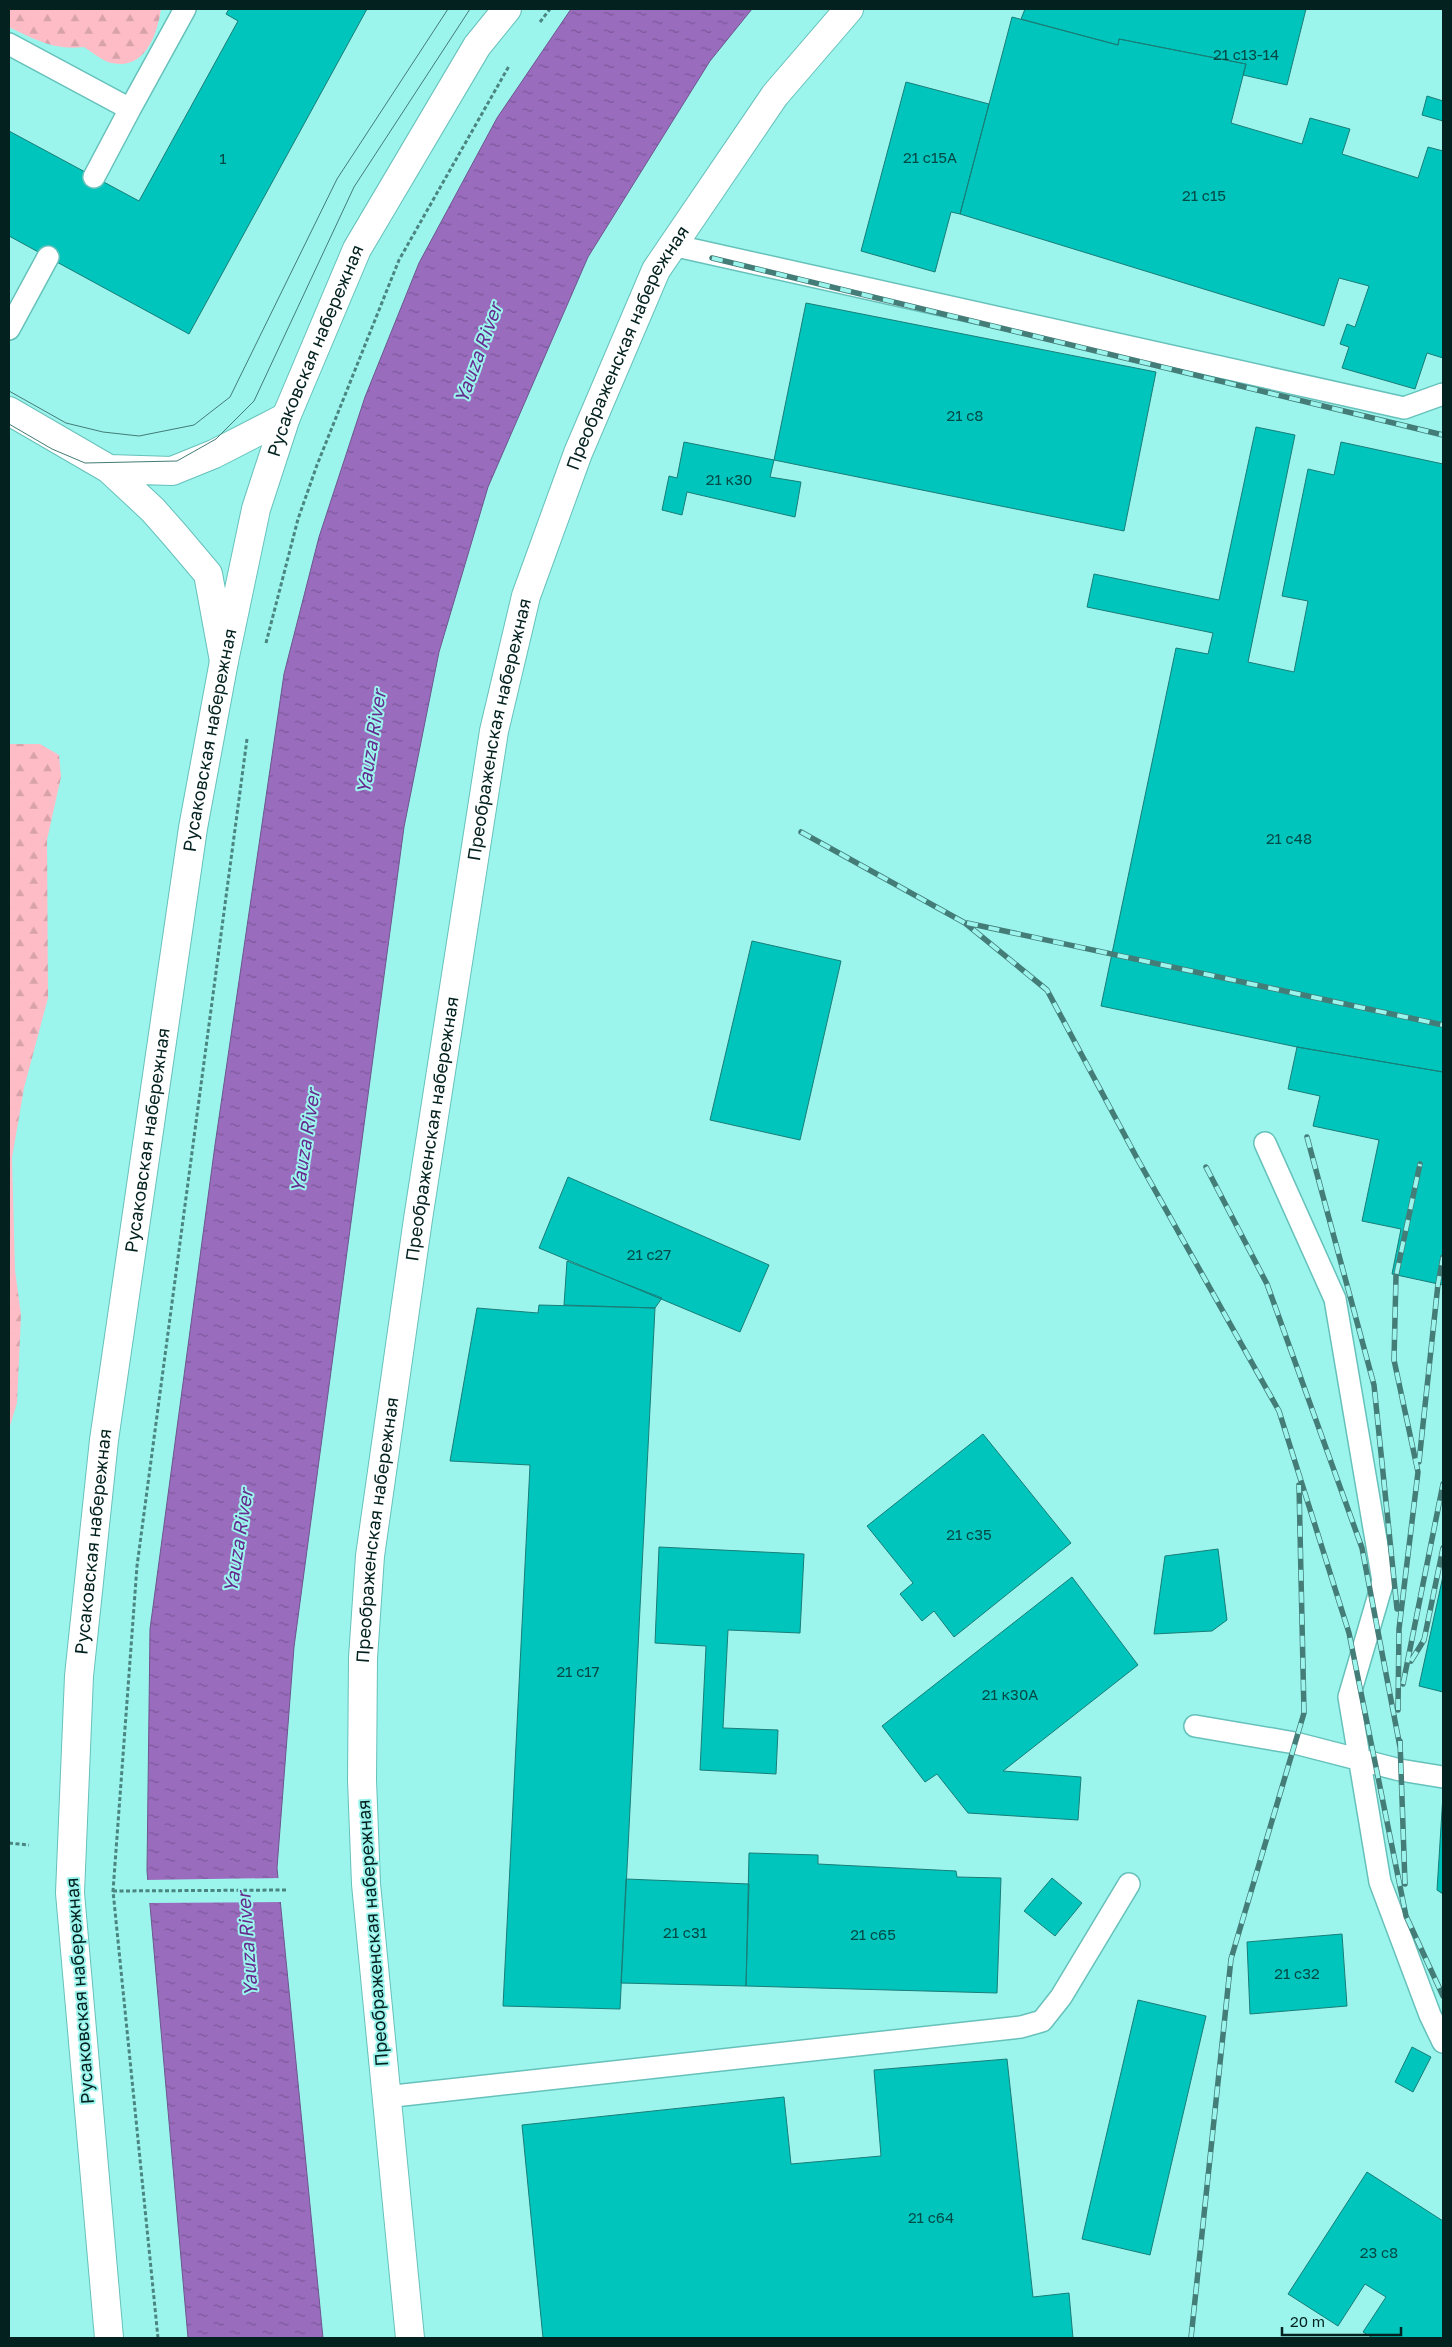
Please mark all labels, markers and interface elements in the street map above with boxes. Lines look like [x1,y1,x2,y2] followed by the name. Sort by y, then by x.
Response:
[1213,45,1279,63] house number: 21 с13-14
[903,148,957,166] house number: 21 с15А
[219,149,227,167] house number: 1
[1182,186,1226,204] house number: 21 с15
[561,221,693,473] street label: Преображенская набережная
[262,241,368,459] street label: Русаковская набережная
[449,297,507,406] water label: Yauza River
[946,406,984,424] house number: 21 с8
[706,470,752,488] house number: 21 к30
[462,596,535,862] street label: Преображенская набережная
[178,626,241,853] street label: Русаковская набережная
[351,686,390,795] water label: Yauza River
[1266,829,1312,847] house number: 21 с48
[400,995,462,1263] street label: Преображенская набережная
[119,1026,174,1254] street label: Русаковская набережная
[285,1085,324,1194] water label: Yauza River
[627,1245,671,1263] house number: 21 с27
[351,1396,403,1664] street label: Преображенская набережная
[69,1427,116,1656] street label: Русаковская набережная
[218,1485,257,1594] water label: Yauza River
[946,1525,992,1543] house number: 21 с35
[556,1662,600,1680] house number: 21 с17
[982,1685,1038,1703] house number: 21 к30А
[352,1799,392,2067] street label: Преображенская набережная
[60,1877,98,2105] street label: Русаковская набережная
[231,1888,262,1997] water label: Yauza River
[663,1923,707,1941] house number: 21 с31
[850,1925,896,1943] house number: 21 с65
[1274,1964,1320,1982] house number: 21 с32
[908,2208,954,2226] house number: 21 с64
[1360,2243,1398,2261] house number: 23 с8
[1282,2304,1401,2336] scale bar
[1290,2312,1325,2330] text: 20 m

